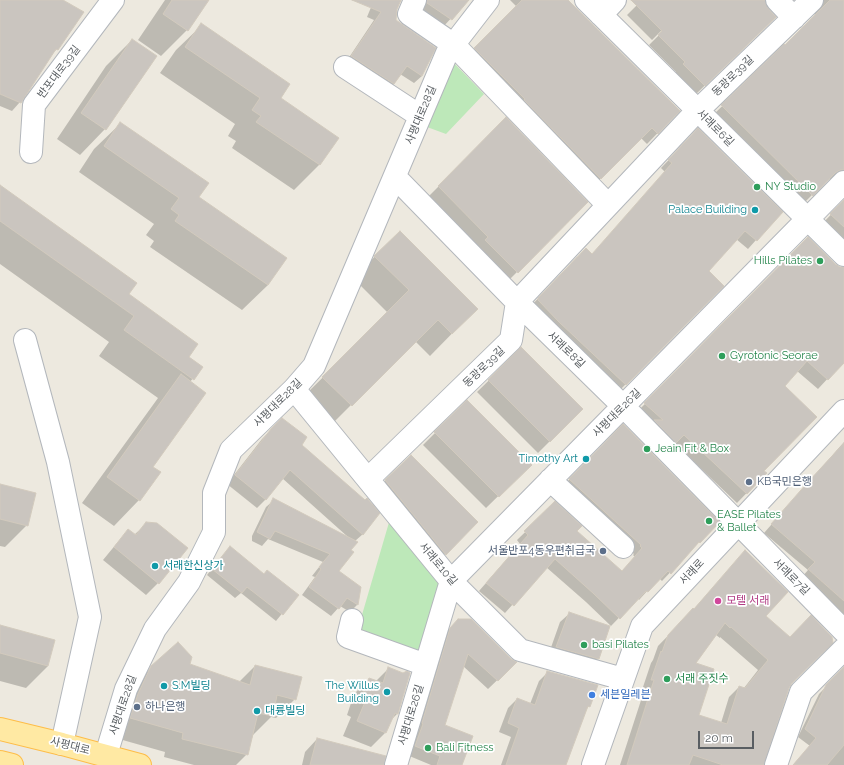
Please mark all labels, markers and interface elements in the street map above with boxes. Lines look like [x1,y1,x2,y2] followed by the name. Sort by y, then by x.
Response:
[35,43,83,101] street label: 반포대로39길
[709,53,757,99] street label: 동광로39길
[403,83,439,147] street label: 사평대로28길
[694,107,736,149] street label: 서래로6길
[765,180,816,194] place label: NY Studio
[752,182,762,192] marker: NY Studio
[668,203,747,217] place label: Palace Building
[750,205,760,215] marker: Palace Building
[754,254,812,268] place label: Hills Pilates
[815,256,825,266] marker: Hills Pilates
[545,329,587,371] street label: 서래로8길
[460,344,508,390] street label: 동광로39길
[730,349,818,363] place label: Gyrotonic Seorae
[717,351,727,361] marker: Gyrotonic Seorae
[251,376,305,430] street label: 사평대로28길
[590,386,644,440] street label: 사평대로26길
[655,442,729,456] place label: Jeain Fit & Box
[642,444,652,454] marker: Jeain Fit & Box
[519,452,578,466] place label: Timothy Art
[581,454,591,464] marker: Timothy Art
[757,475,812,489] place label: KB국민은행
[744,477,754,487] marker: KB국민은행
[717,508,781,534] place label: EASE Pilates & Ballet
[704,516,714,526] marker: EASE Pilates & Ballet
[416,540,460,588] street label: 서래로10길
[488,544,595,558] place label: 서울반포4동우편취급국
[598,546,608,556] marker: 서울반포4동우편취급국
[677,556,707,588] street label: 서래로
[770,556,812,598] street label: 서래로7길
[163,559,224,573] place label: 서래한신상가
[150,561,160,571] marker: 서래한신상가
[726,594,769,608] place label: 모텔 서래
[713,596,723,606] marker: 모텔 서래
[592,638,649,652] place label: basi Pilates
[579,640,589,650] marker: basi Pilates
[675,672,728,686] place label: 서래 주짓수
[107,673,139,737] street label: 사평대로28길
[662,674,672,684] marker: 서래 주짓수
[172,679,211,693] place label: S.M빌딩
[325,679,379,705] place label: The Willus Building
[159,681,169,691] marker: S.M빌딩
[395,683,427,747] street label: 사평대로26길
[382,687,392,697] marker: The Willus Building
[600,688,651,702] place label: 세븐일레븐
[587,690,597,700] marker: 세븐일레븐
[145,700,185,714] place label: 하나은행
[132,702,142,712] marker: 하나은행
[265,704,305,718] place label: 대륭빌딩
[252,706,262,716] marker: 대륭빌딩
[700,723,756,749] scale bar
[705,731,733,745] text: 20 m
[49,735,91,757] street label: 사평대로
[436,741,494,755] place label: Bali Fitness
[423,743,433,753] marker: Bali Fitness

